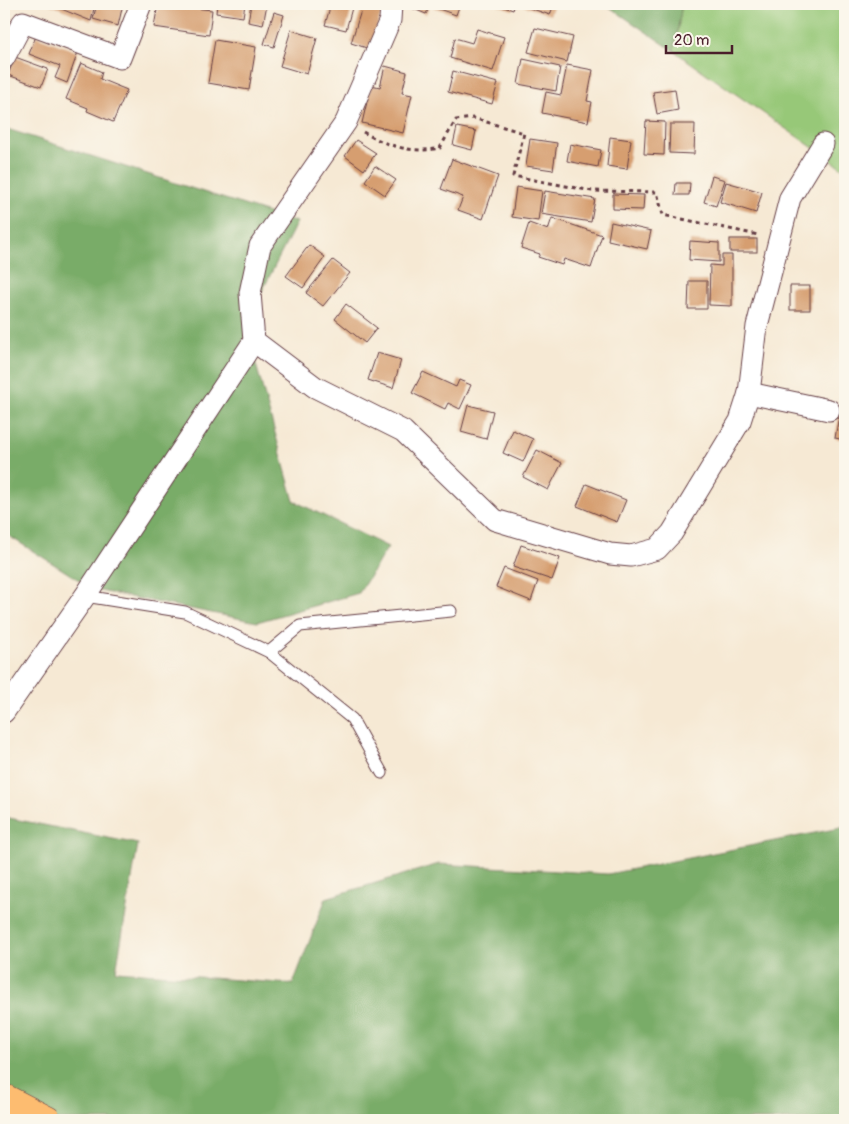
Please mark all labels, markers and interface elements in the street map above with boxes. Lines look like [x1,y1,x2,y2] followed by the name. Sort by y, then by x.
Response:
[666,22,733,54] scale bar
[674,31,709,50] text: 20 m

